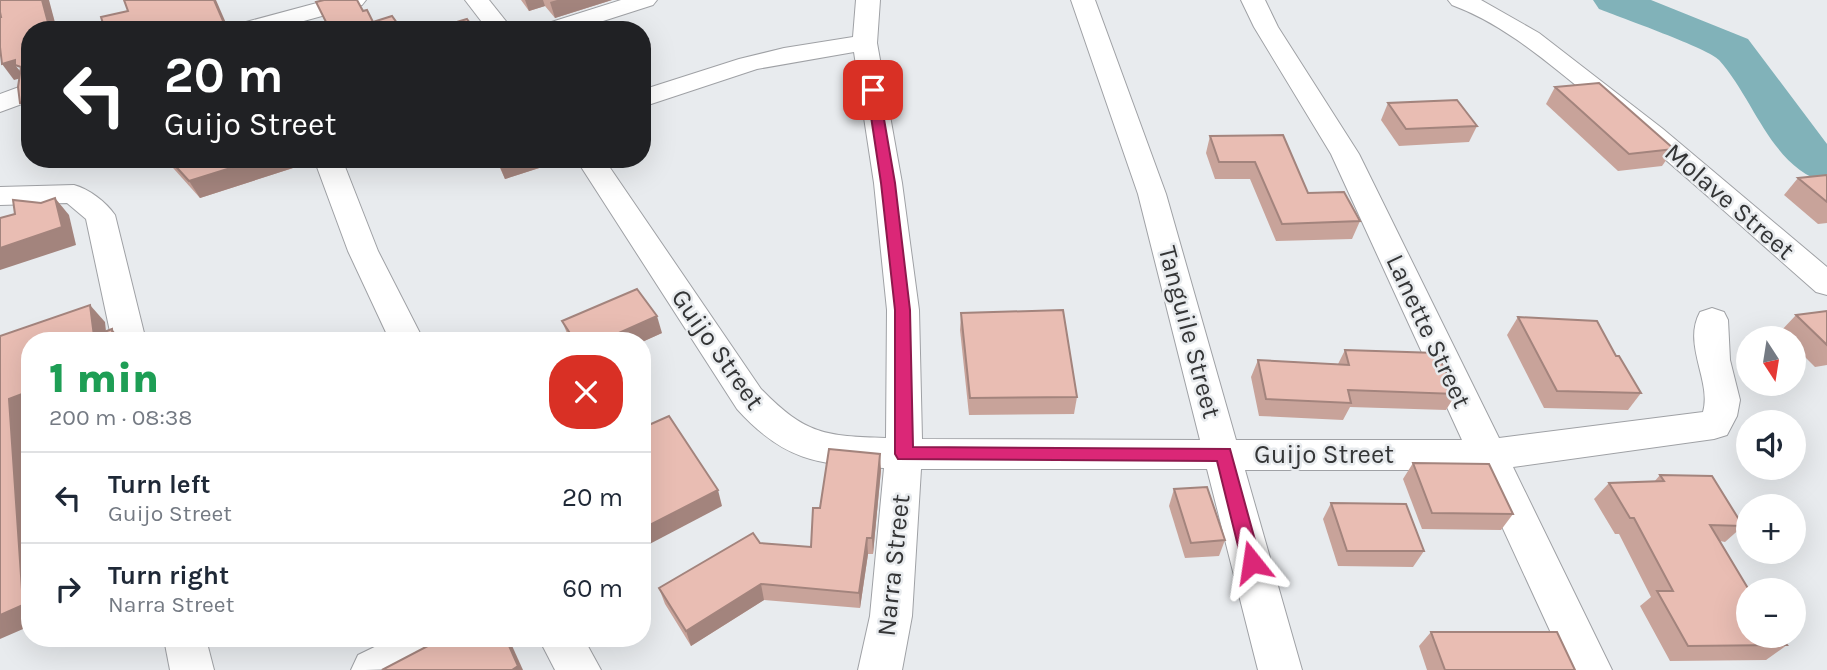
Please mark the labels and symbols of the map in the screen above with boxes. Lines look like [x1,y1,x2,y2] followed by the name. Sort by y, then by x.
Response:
[843,60,903,120] pin
[1658,137,1801,266] street label: Molave Street
[1152,243,1227,422] street label: Tanguile Street
[1379,249,1478,413] street label: Lanette Street
[665,283,771,416] street label: Guijo Street
[1736,326,1806,396] north arrow
[1254,439,1394,470] street label: Guijo Street
[871,492,916,638] street label: Narra Street
[1215,525,1289,599] position arrow

